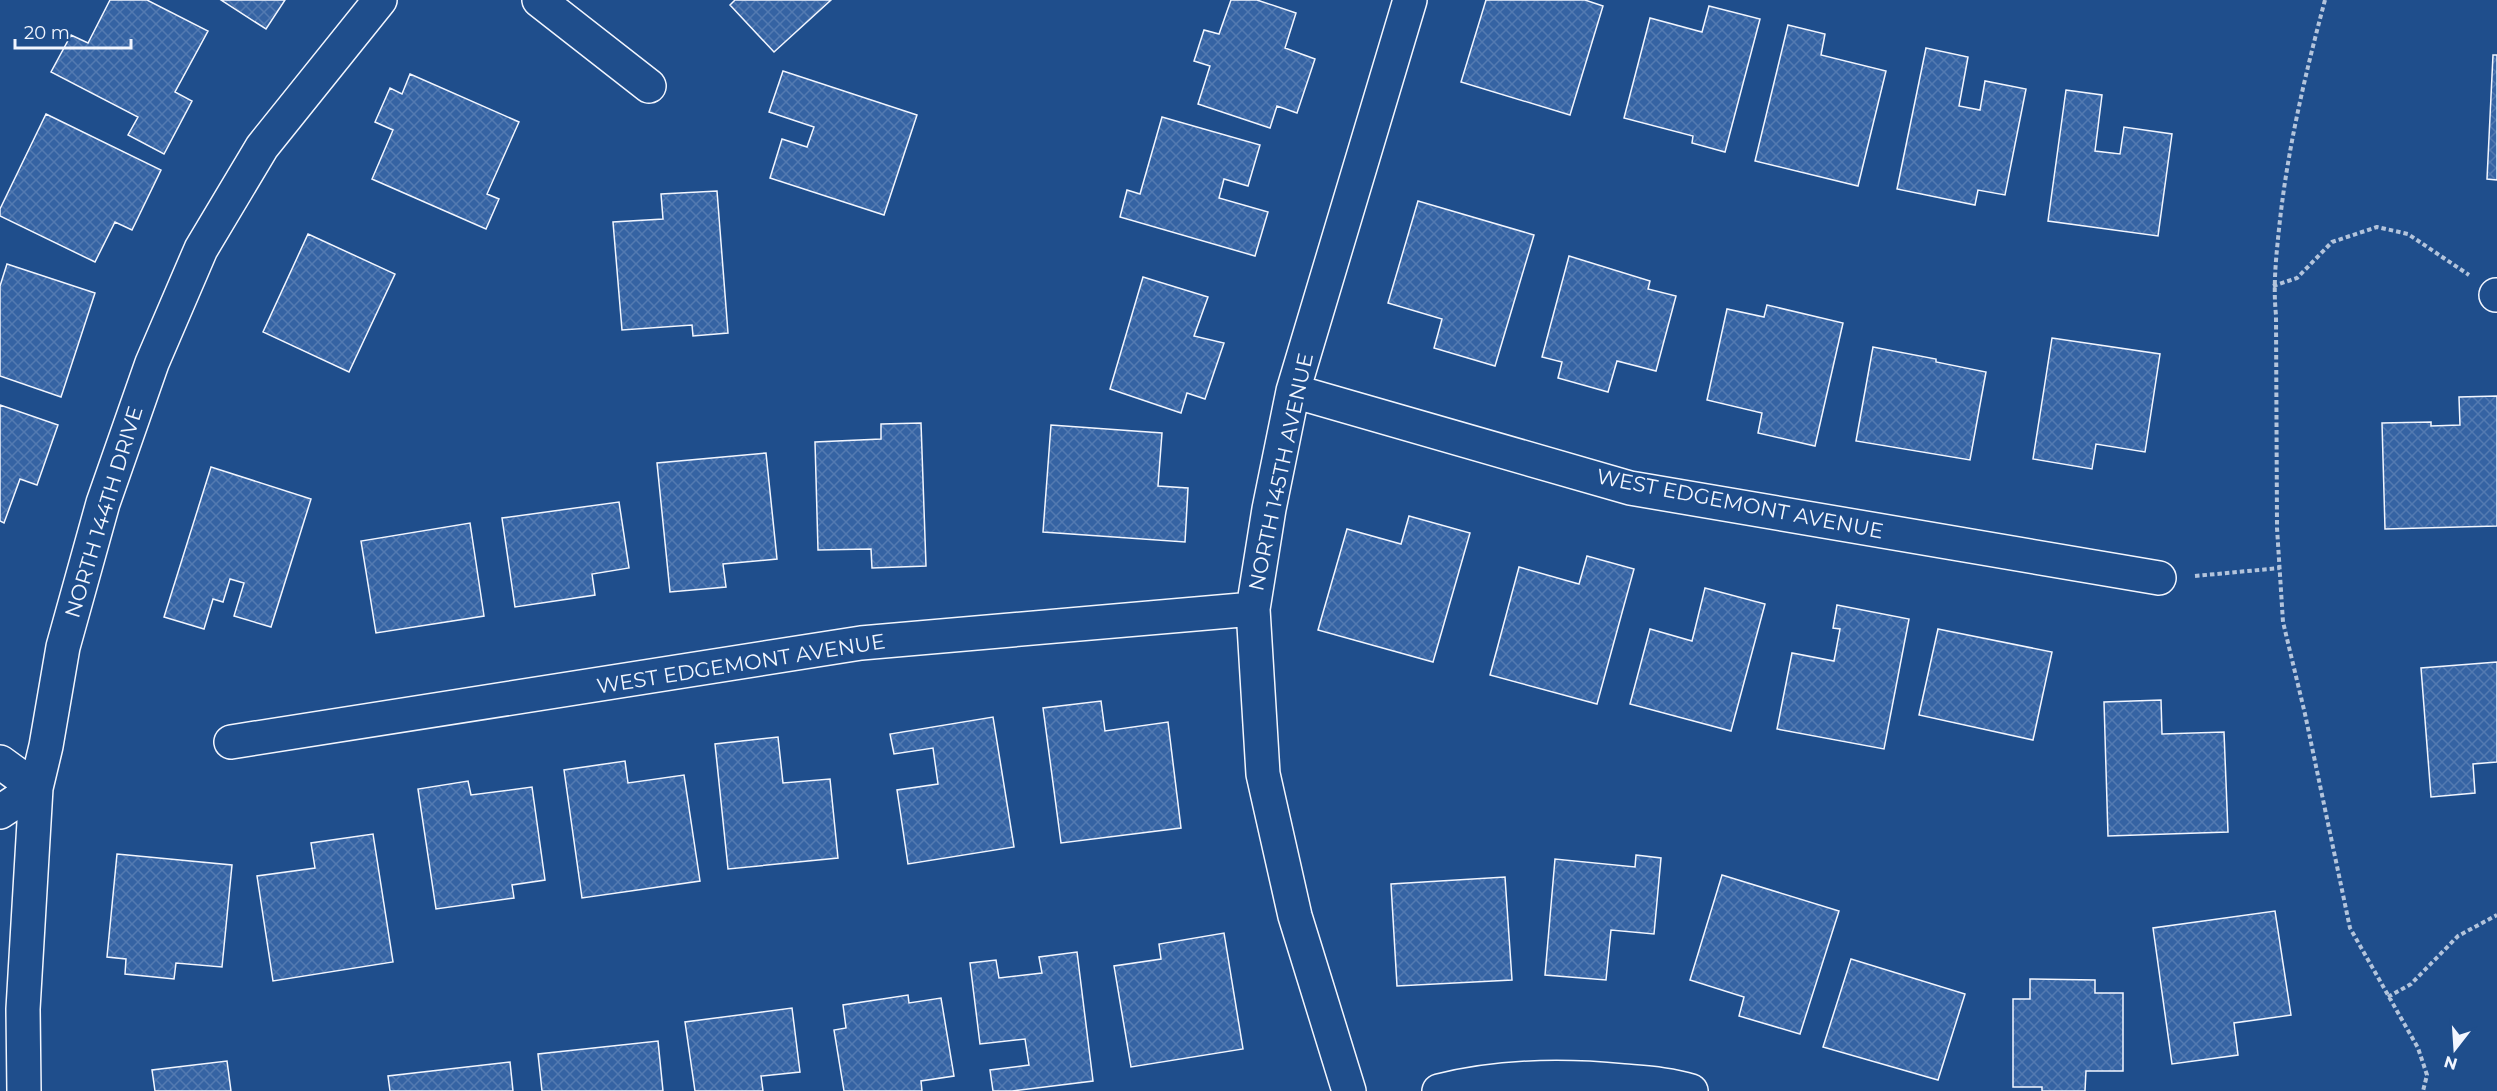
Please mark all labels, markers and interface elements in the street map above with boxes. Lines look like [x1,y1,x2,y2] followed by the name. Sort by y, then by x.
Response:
[15,12,130,50] scale bar
[24,22,70,44] text: 20 m
[1243,351,1318,593] street label: NORTH 145TH AVENUE
[59,403,148,621] street label: NORTH 144TH DRIVE
[1595,463,1886,544] street label: WEST EDGEMONT AVENUE
[595,628,887,699] street label: WEST EDGEMONT AVENUE
[2425,1019,2485,1079] north arrow
[2442,1052,2460,1074] text: N

